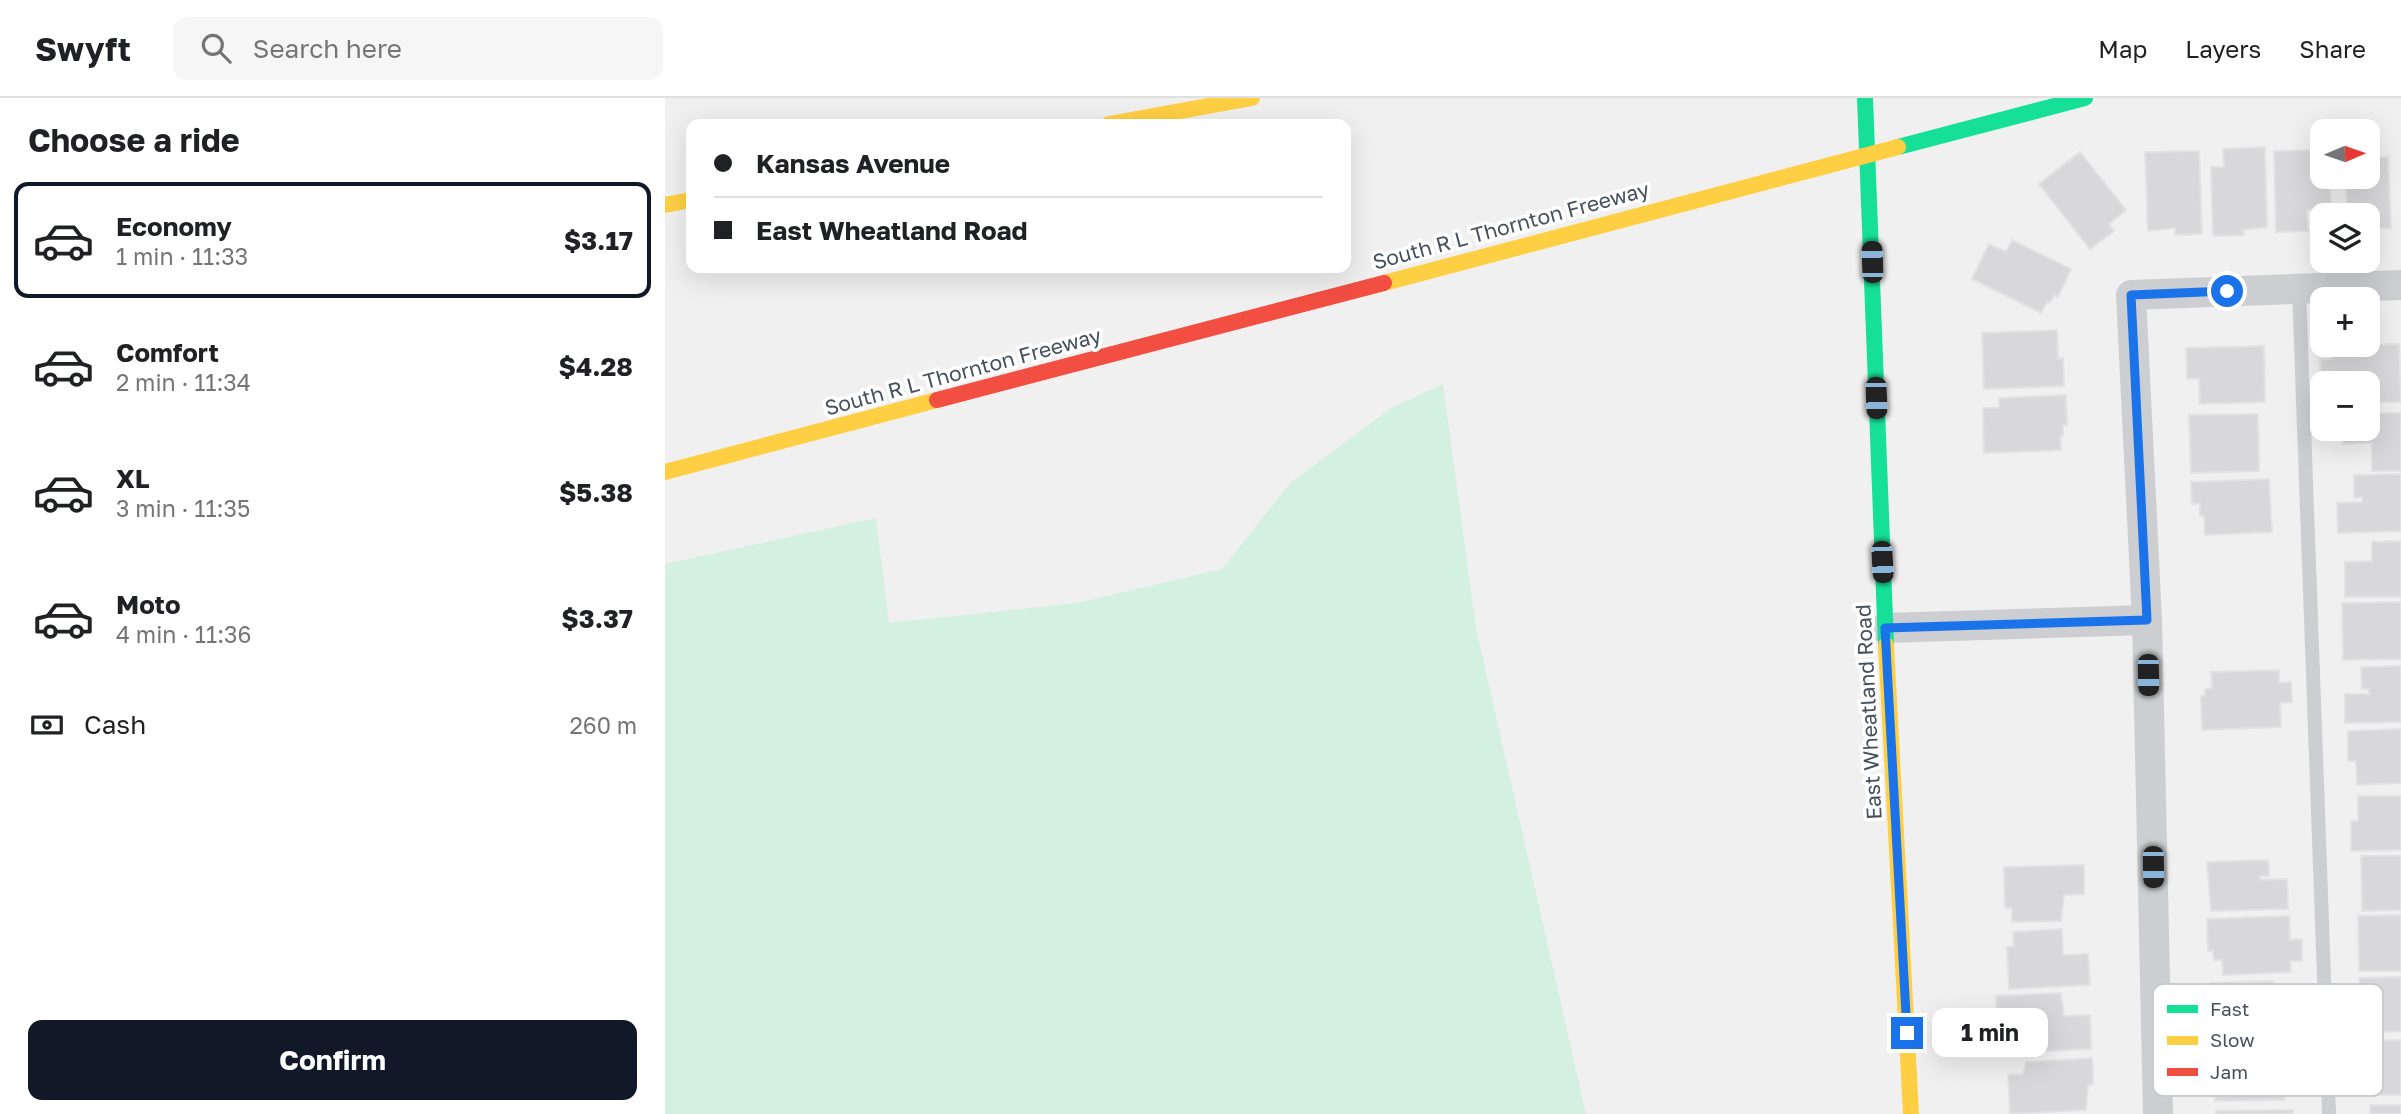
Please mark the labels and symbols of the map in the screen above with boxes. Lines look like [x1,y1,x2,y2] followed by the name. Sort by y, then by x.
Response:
[2310,119,2380,189] north arrow
[1370,176,1652,274] street label: South R L Thornton Freeway
[1861,241,1884,283] car
[2211,275,2243,307] route start
[822,322,1104,420] street label: South R L Thornton Freeway
[1865,377,1888,419] car
[1871,540,1894,584] car
[1849,604,1887,820] street label: East Wheatland Road
[2138,654,2159,696] car
[2143,846,2164,888] car
[2153,984,2383,1096] legend
[2210,997,2249,1020] text: Fast
[1931,1009,2047,1058] callout: 1 min
[1891,1017,1923,1049] route end
[2210,1028,2255,1051] text: Slow
[2210,1060,2248,1083] text: Jam

